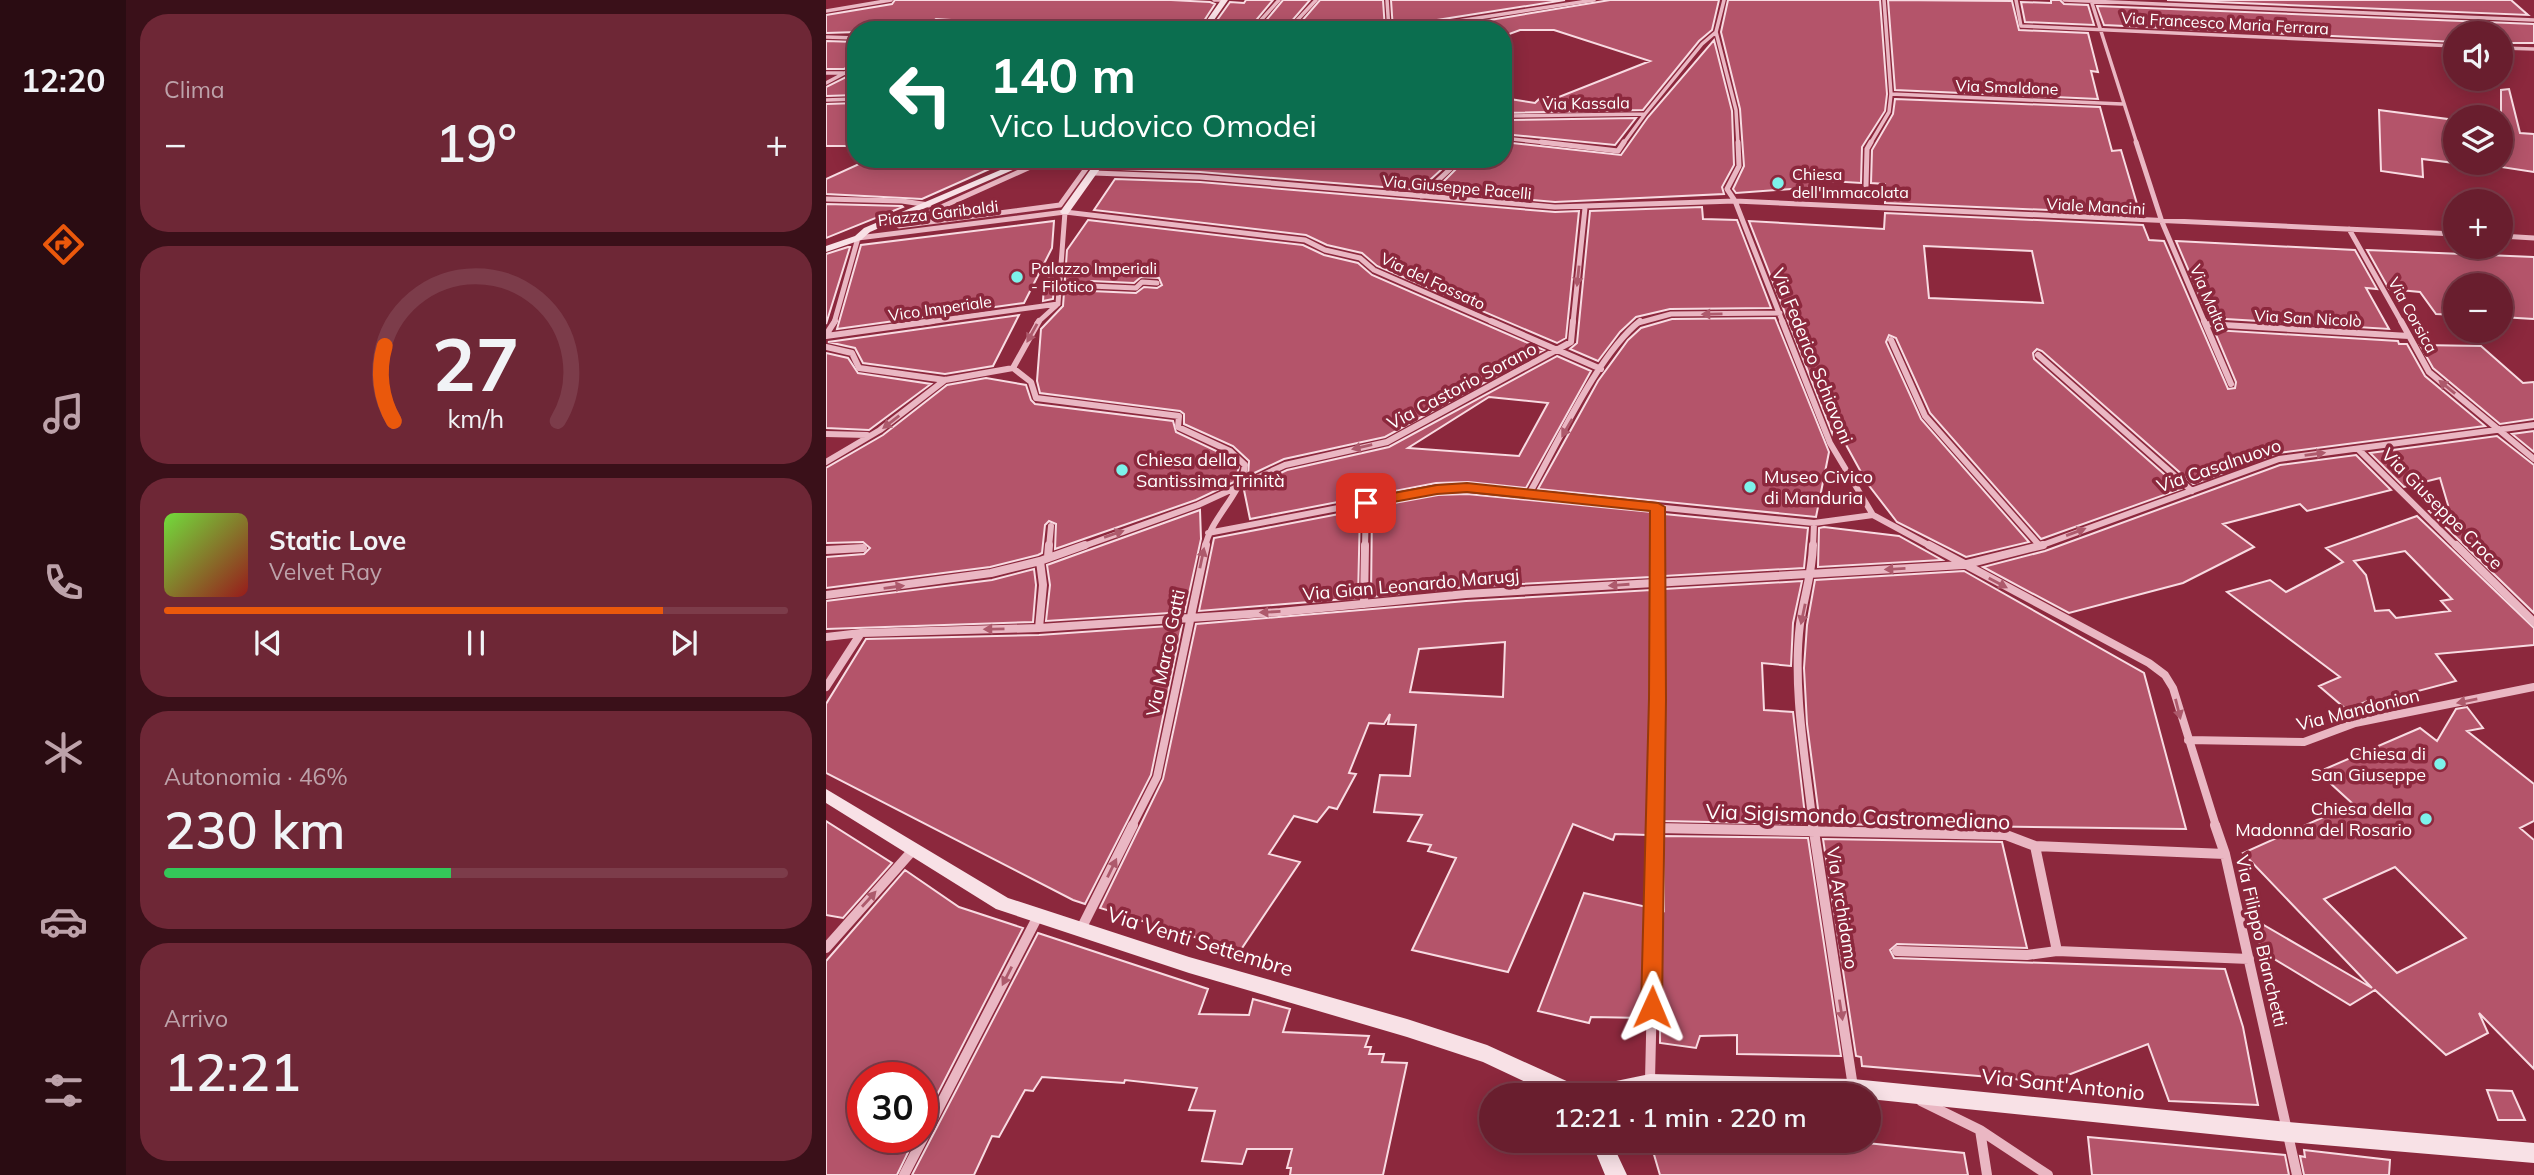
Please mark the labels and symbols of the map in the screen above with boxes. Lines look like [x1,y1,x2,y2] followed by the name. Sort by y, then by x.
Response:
[2120,8,2330,38] street label: Via Francesco Maria Ferrara
[1955,75,2059,99] street label: Via Smaldone
[1542,92,1630,114] street label: Via Kassala
[1792,164,1909,202] place label: Chiesa dell'Immacolata
[1382,171,1532,203] street label: Via Giuseppe Pacelli
[1770,175,1786,191] marker: Chiesa dell'Immacolata
[2046,193,2146,219] street label: Viale Mancini
[876,196,1000,230] street label: Piazza Garibaldi
[1378,248,1488,314] street label: Via del Fossato
[1031,258,1157,296] place label: Palazzo Imperiali - Filotico
[2186,261,2232,335] street label: Via Malta
[1572,265,1583,287] one-way arrow
[1767,265,1858,447] street label: Via Federico Schiavoni
[1009,269,1025,285] marker: Palazzo Imperiali - Filotico
[2384,274,2442,356] street label: Via Corsica
[887,291,993,325] street label: Vico Imperiale
[2254,305,2362,331] street label: Via San Nicolò
[1701,309,1723,320] one-way arrow
[1026,323,1038,342] one-way arrow
[1383,336,1540,435] street label: Via Castorio Sorano
[2439,380,2456,395] one-way arrow
[882,414,899,429] one-way arrow
[1561,419,1573,438] one-way arrow
[2154,433,2284,498] street label: Via Casalnuovo
[1351,442,1373,453] one-way arrow
[2377,443,2508,574] street label: Via Giuseppe Croce
[1136,448,1285,492] place label: Chiesa della Santissima Trinità
[2304,449,2326,460] one-way arrow
[1114,462,1130,478] marker: Chiesa della Santissima Trinità
[1764,465,1873,509] place label: Museo Civico di Manduria
[1336,473,1396,533] pin
[1742,479,1758,495] marker: Museo Civico di Manduria
[2065,527,2086,538] one-way arrow
[1104,528,1125,539] one-way arrow
[1197,547,1208,569] one-way arrow
[1302,564,1520,605] street label: Via Gian Leonardo Marugj
[1884,564,1906,575] one-way arrow
[1988,577,2008,589] one-way arrow
[1608,579,1630,590] one-way arrow
[883,581,905,592] one-way arrow
[1141,587,1190,719] street label: Via Marco Gatti
[1797,603,1808,625] one-way arrow
[1259,607,1281,618] one-way arrow
[983,623,1005,635] one-way arrow
[2294,683,2422,736] street label: Via Mandonion
[2456,695,2478,706] one-way arrow
[2173,698,2184,720] one-way arrow
[2311,742,2426,786] place label: Chiesa di San Giuseppe
[2432,756,2448,772] marker: Chiesa di San Giuseppe
[2235,797,2412,841] place label: Chiesa della Madonna del Rosario
[1705,798,2011,834] street label: Via Sigismondo Castromediano
[2418,811,2434,827] marker: Chiesa della Madonna del Rosario
[1821,845,1864,971] street label: Via Archidamo
[2231,853,2292,1029] street label: Via Filippo Bianchetti
[1106,858,1118,878] one-way arrow
[861,890,877,908] one-way arrow
[1104,900,1296,982] street label: Via Venti Settembre
[1002,967,1014,987] one-way arrow
[1615,970,1689,1044] position arrow
[1836,999,1847,1021] one-way arrow
[847,1062,938,1153] speed limit sign: 30
[1980,1063,2146,1106] street label: Via Sant'Antonio

